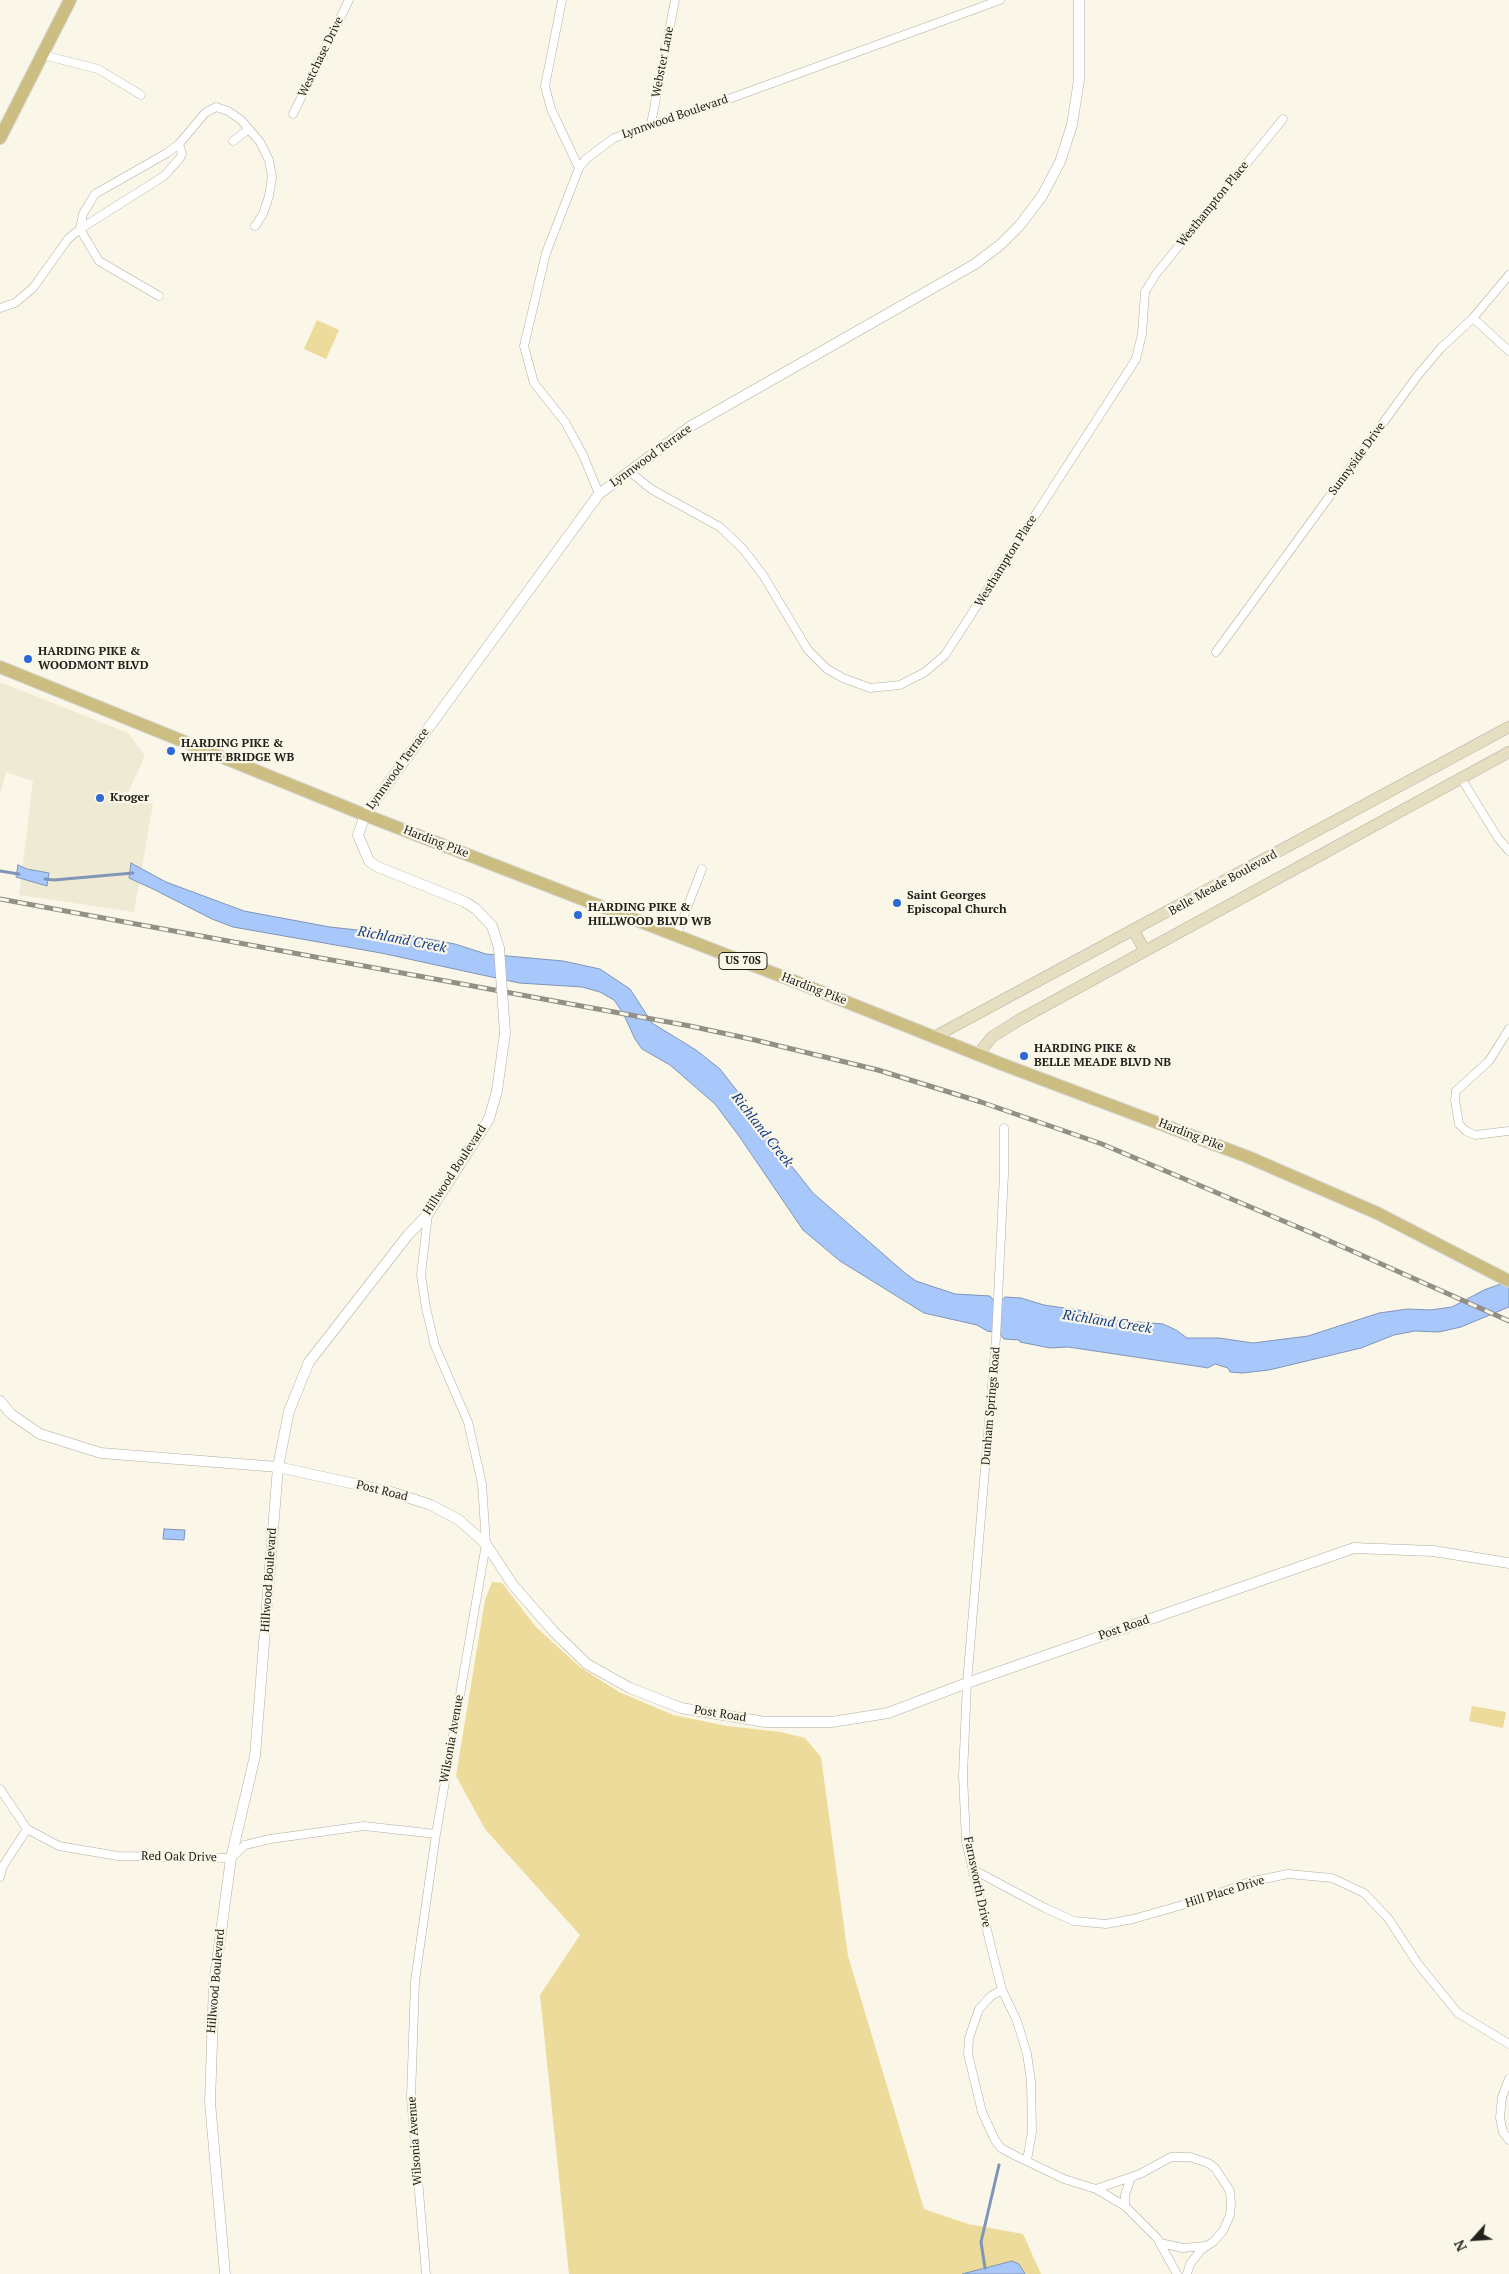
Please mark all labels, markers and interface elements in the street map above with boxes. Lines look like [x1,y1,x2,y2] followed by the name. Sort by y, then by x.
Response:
[295,14,347,100] street label: Westchase Drive
[649,25,677,99] street label: Webster Lane
[620,92,730,142] street label: Lynnwood Boulevard
[1174,158,1252,250] street label: Westhampton Place
[1326,420,1388,498] street label: Sunnyside Drive
[607,422,695,490] street label: Lynnwood Terrace
[972,512,1040,610] street label: Westhampton Place
[38,645,149,673] place label: HARDING PIKE & WOODMONT BLVD
[22,653,34,665] marker: HARDING PIKE & WOODMONT BLVD
[364,725,432,813] street label: Lynnwood Terrace
[181,737,294,765] place label: HARDING PIKE & WHITE BRIDGE WB
[165,745,177,757] marker: HARDING PIKE & WHITE BRIDGE WB
[110,791,149,805] place label: Kroger
[94,792,106,804] marker: Kroger
[401,823,471,861] street label: Harding Pike
[1166,847,1280,919] street label: Belle Meade Boulevard
[907,889,1007,917] place label: Saint Georges Episcopal Church
[891,897,903,909] marker: Saint Georges Episcopal Church
[588,901,711,929] place label: HARDING PIKE & HILLWOOD BLVD WB
[572,909,584,921] marker: HARDING PIKE & HILLWOOD BLVD WB
[356,923,448,957] water label: Richland Creek
[719,952,767,969] road number: US 70S
[779,970,849,1008] street label: Harding Pike
[1034,1042,1171,1070] place label: HARDING PIKE & BELLE MEADE BLVD NB
[1018,1050,1030,1062] marker: HARDING PIKE & BELLE MEADE BLVD NB
[728,1089,796,1171] water label: Richland Creek
[1156,1116,1226,1154] street label: Harding Pike
[420,1122,490,1218] street label: Hillwood Boulevard
[1061,1307,1153,1337] water label: Richland Creek
[979,1346,1003,1466] street label: Dunham Springs Road
[355,1478,409,1504] street label: Post Road
[258,1527,280,1633] street label: Hillwood Boulevard
[1097,1613,1151,1643] street label: Post Road
[437,1694,467,1784] street label: Wilsonia Avenue
[693,1703,747,1725] street label: Post Road
[960,1835,994,1929] street label: Farnsworth Drive
[141,1849,217,1865] street label: Red Oak Drive
[1184,1873,1266,1911] street label: Hill Place Drive
[204,1928,228,2034] street label: Hillwood Boulevard
[405,2096,425,2186] street label: Wilsonia Avenue
[1449,2214,1499,2264] north arrow
[1449,2237,1471,2255] text: N

